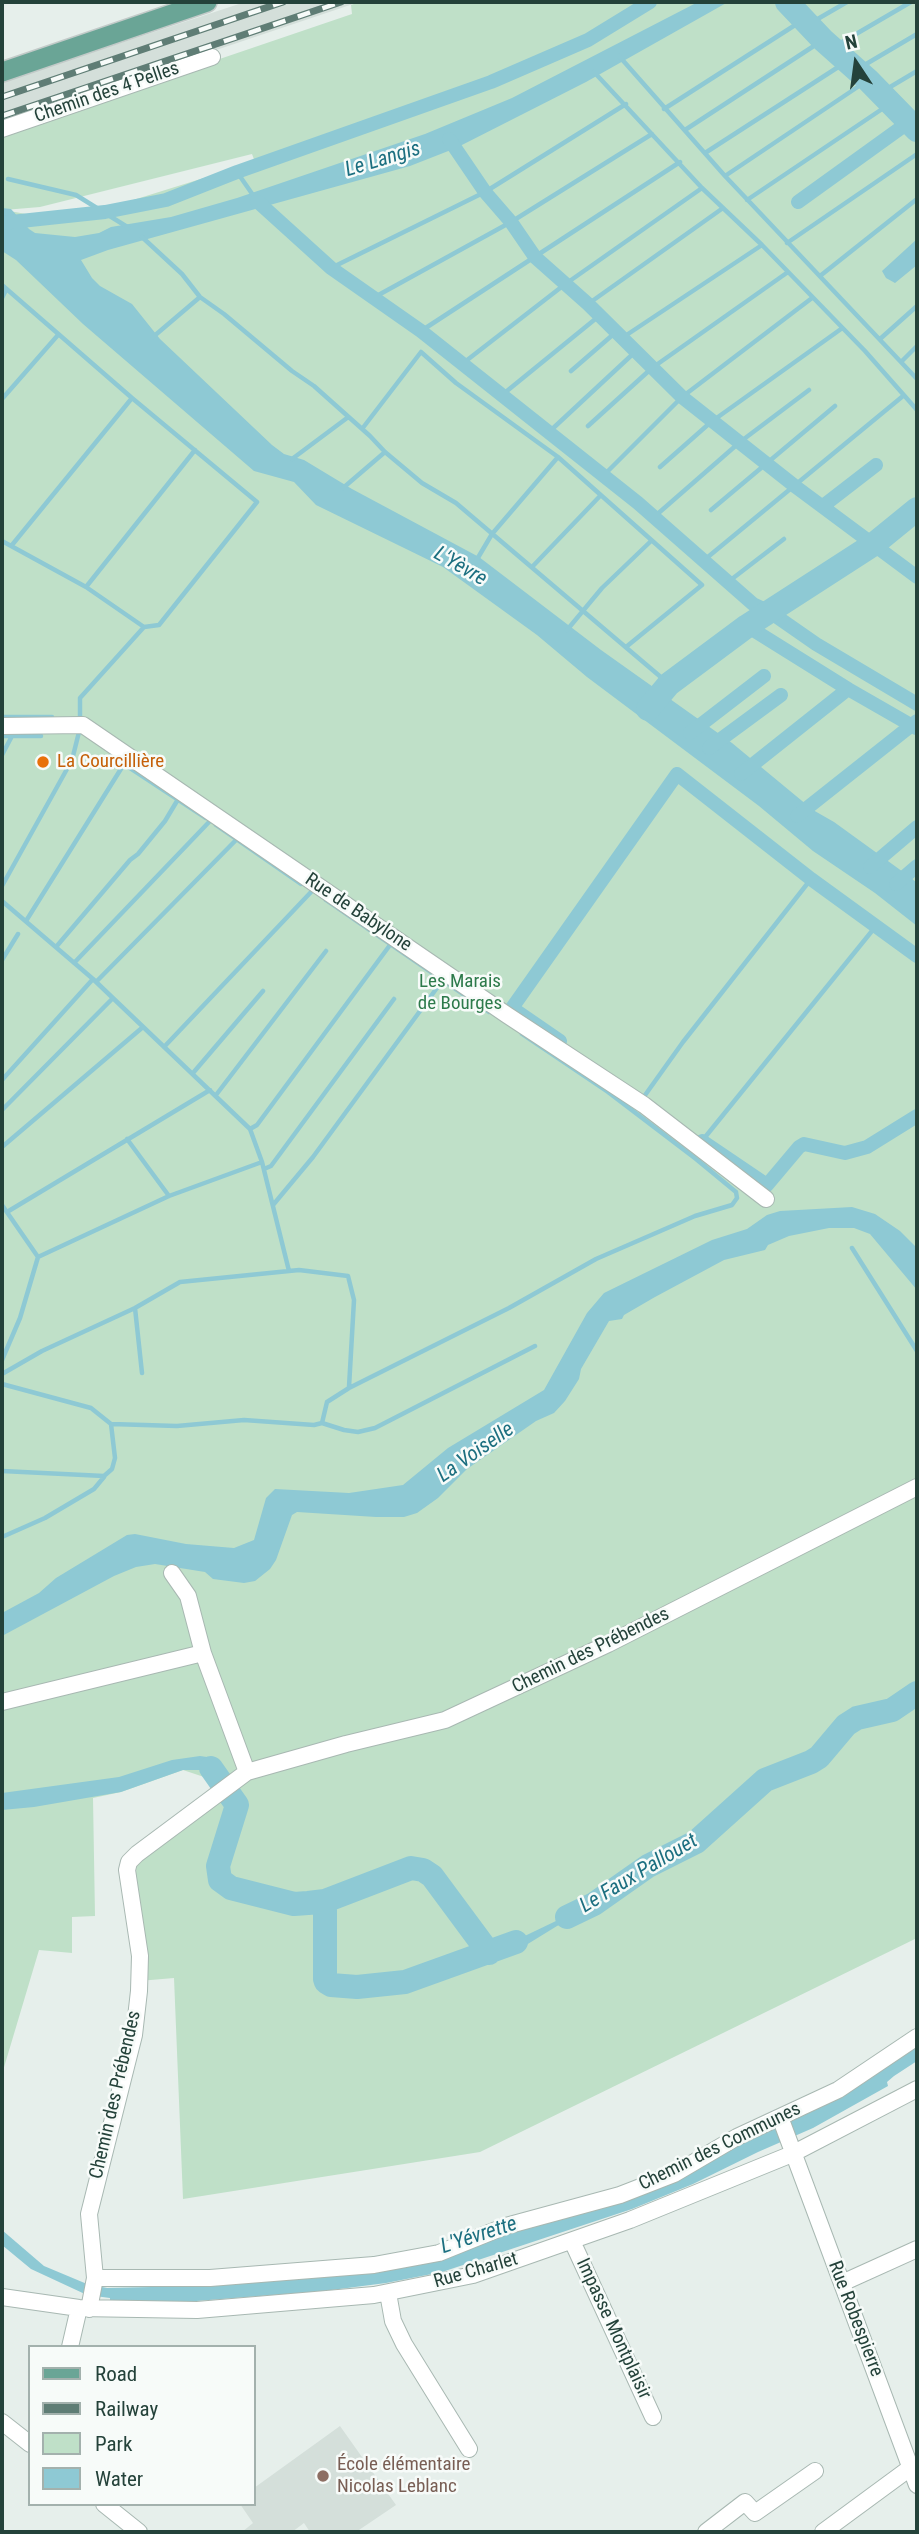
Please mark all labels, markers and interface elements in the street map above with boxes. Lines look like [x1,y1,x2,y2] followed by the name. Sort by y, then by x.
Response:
[821,28,891,98] north arrow
[843,30,859,55] text: N
[32,58,182,128] street label: Chemin des 4 Pelles
[342,137,424,183] water label: Le Langis
[429,542,491,592] water label: L'Yèvre
[57,751,164,773] place label: La Courcillière
[35,754,51,770] marker: La Courcillière
[300,869,416,957] street label: Rue de Babylone
[418,971,502,1015] park label: Les Marais de Bourges
[433,1417,519,1489] water label: La Voiselle
[509,1603,673,1699] street label: Chemin des Prébendes
[576,1829,702,1919] water label: Le Faux Pallouet
[86,2009,146,2181] street label: Chemin des Prébendes
[635,2098,805,2196] street label: Chemin des Communes
[438,2212,520,2260] water label: L'Yévrette
[431,2248,521,2294] street label: Rue Charlet
[570,2255,656,2403] street label: Impasse Montplaisir
[822,2258,888,2380] street label: Rue Robespierre
[28,2345,256,2506] legend
[95,2362,137,2386] text: Road
[95,2397,158,2421] text: Railway
[95,2432,132,2456] text: Park
[337,2454,470,2498] place label: École élémentaire Nicolas Leblanc
[95,2467,143,2491] text: Water
[315,2468,331,2484] marker: École élémentaire Nicolas Leblanc

